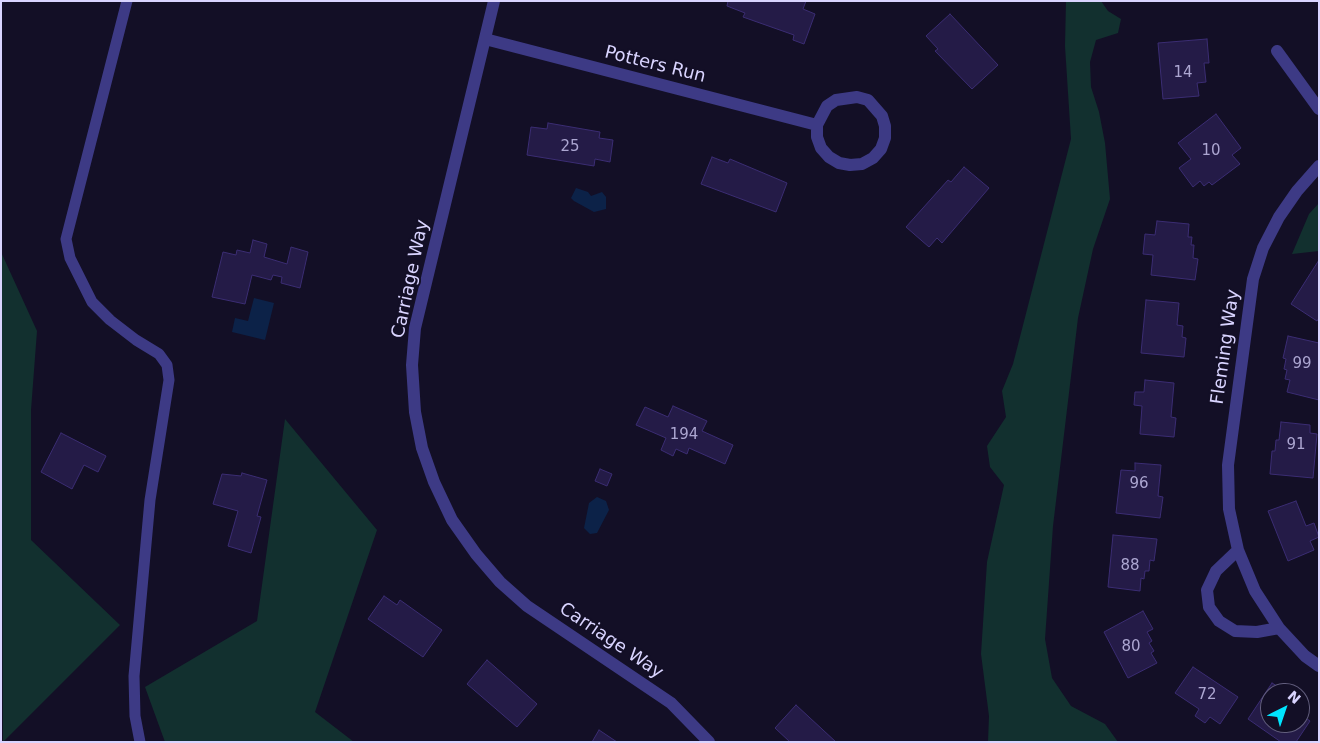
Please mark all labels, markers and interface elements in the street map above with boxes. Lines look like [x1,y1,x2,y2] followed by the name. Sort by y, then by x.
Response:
[602,42,708,88] street label: Potters Run
[1173,64,1193,82] house number: 14
[560,138,580,156] house number: 25
[1201,142,1221,160] house number: 10
[388,218,434,340] street label: Carriage Way
[1207,288,1245,406] street label: Fleming Way
[1292,355,1312,373] house number: 99
[670,426,698,444] house number: 194
[1286,436,1306,454] house number: 91
[1129,475,1149,493] house number: 96
[1120,557,1140,575] house number: 88
[555,598,667,684] street label: Carriage Way
[1121,638,1141,656] house number: 80
[1260,683,1310,733] north arrow
[1197,686,1217,704] house number: 72
[1285,688,1304,707] text: N

